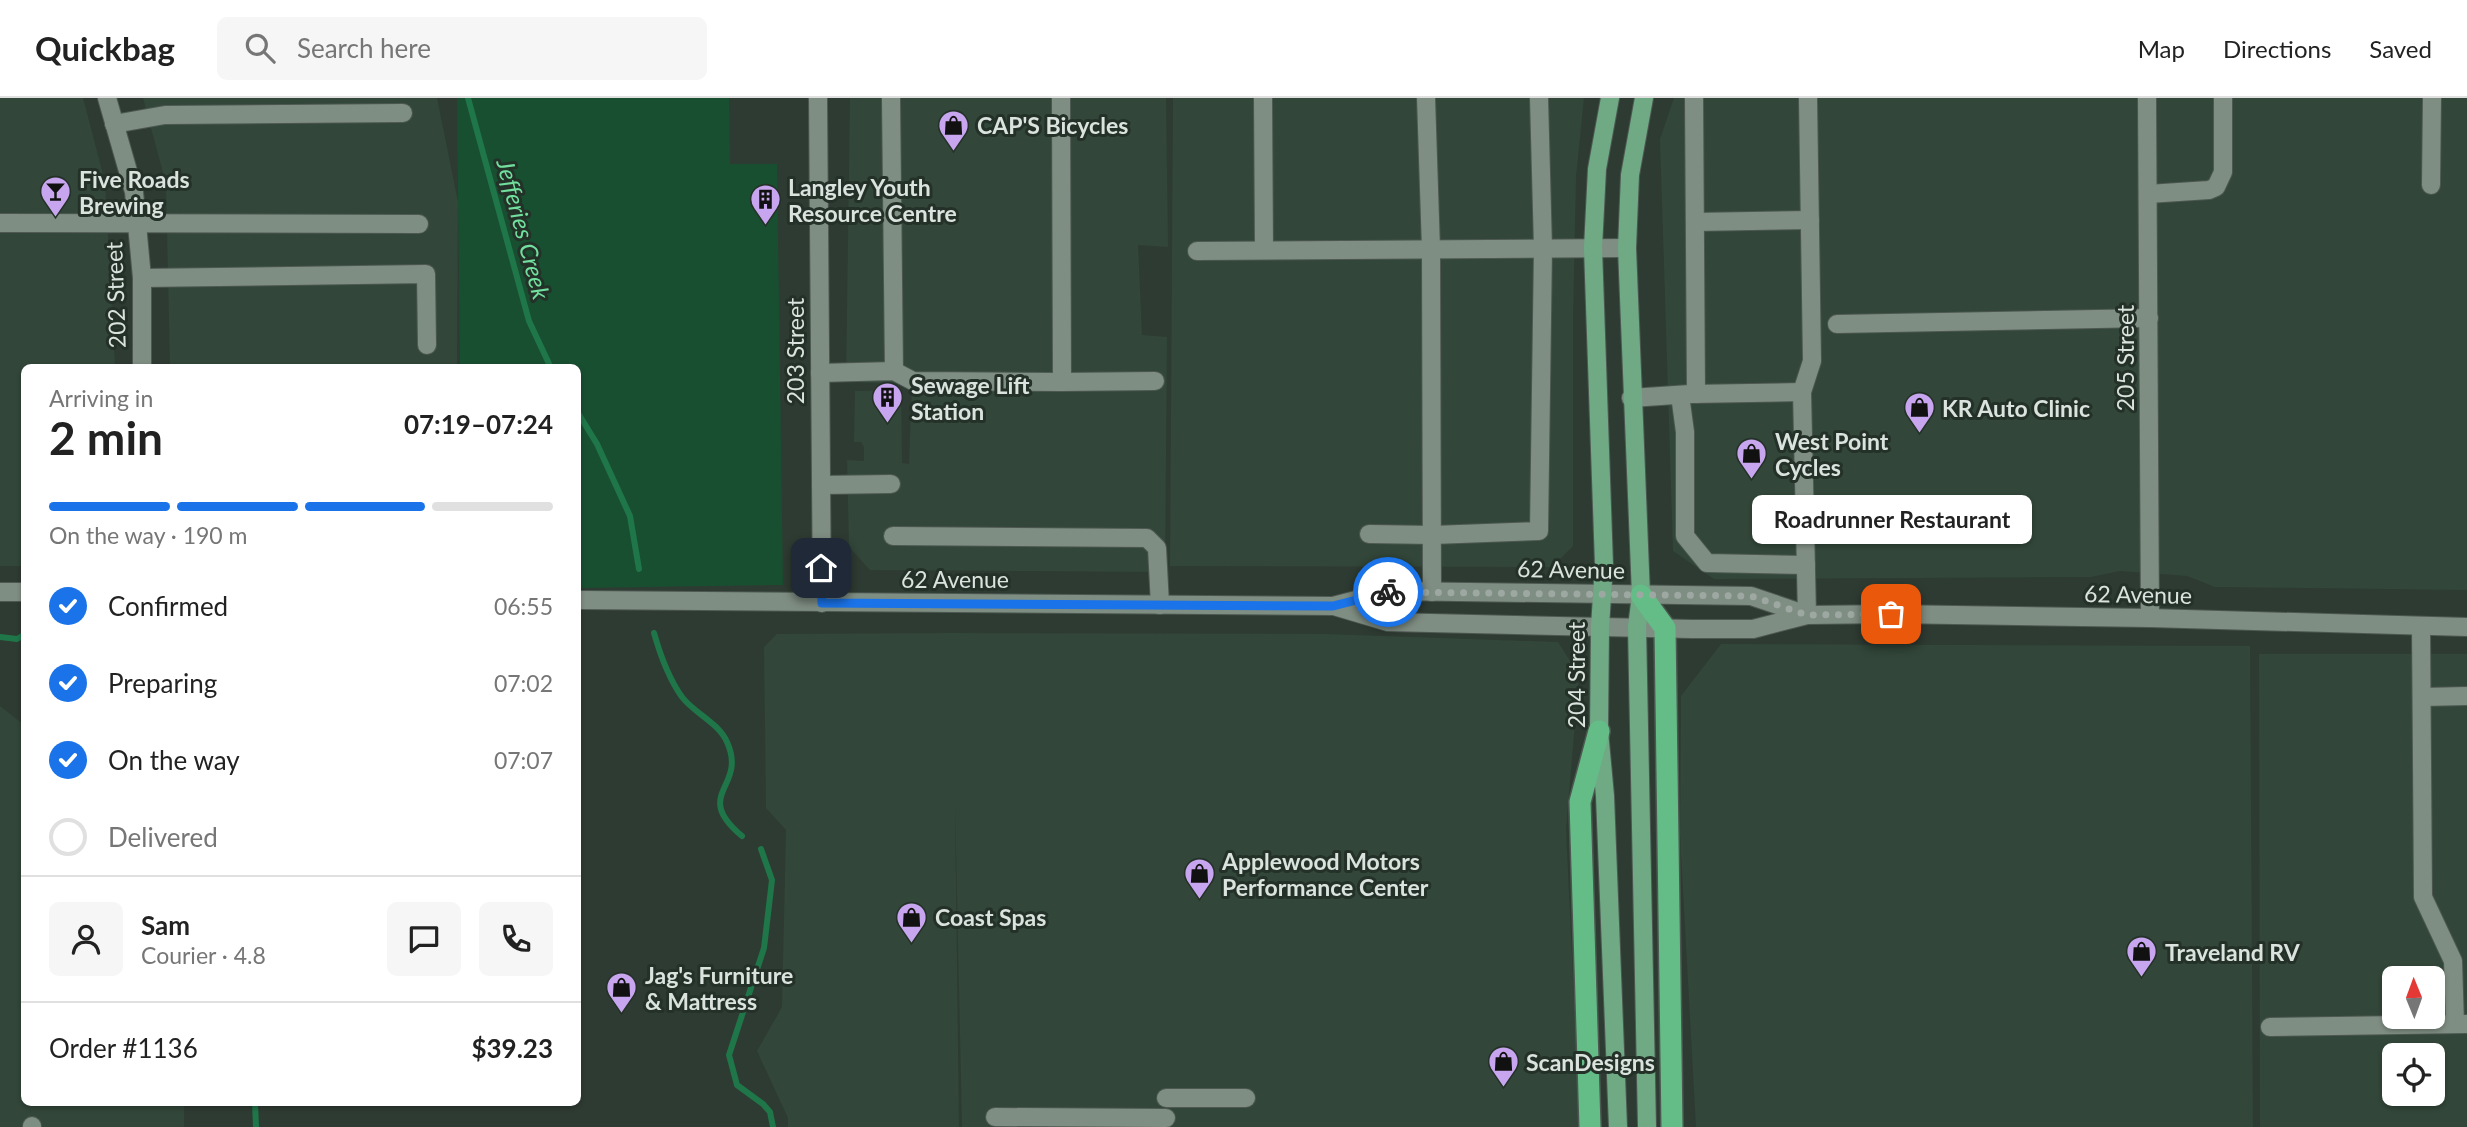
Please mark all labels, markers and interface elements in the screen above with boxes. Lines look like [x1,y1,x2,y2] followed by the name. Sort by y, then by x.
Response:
[217,17,707,80] search box
[35,28,175,68] text: Quickbag
[241,29,279,67] icon: search
[297,32,431,64] text: Search here
[2138,34,2185,63] text: Map
[2223,34,2331,63] text: Directions
[2369,34,2432,63] text: Saved
[937,108,971,152] shop icon: CAP'S Bicycles
[977,111,1128,139] place label: CAP'S Bicycles
[491,155,557,303] water label: Jefferies Creek
[79,165,190,219] place label: Five Roads Brewing
[788,173,957,227] place label: Langley Youth Resource Centre
[39,175,73,219] bar icon: Five Roads Brewing
[748,183,782,227] building icon: Langley Youth Resource Centre
[99,241,131,349] street label: 202 Street
[781,297,809,404] street label: 203 Street
[2111,304,2139,411] street label: 205 Street
[911,371,1030,425] place label: Sewage Lift Station
[871,381,905,425] building icon: Sewage Lift Station
[49,384,153,412] text: Arriving in
[1902,391,1936,435] shop icon: KR Auto Clinic
[1942,394,2090,422] place label: KR Auto Clinic
[404,408,553,440] text: 07:19–07:24
[49,410,163,465] text: 2 min
[1775,427,1889,481] place label: West Point Cycles
[1735,437,1769,481] shop icon: West Point Cycles
[1751,495,2031,544] callout: Roadrunner Restaurant
[1774,505,2010,533] text: Roadrunner Restaurant
[49,521,248,549] text: On the way · 190 m
[791,538,851,598] pin
[802,549,840,587] icon: home
[1517,554,1625,584] street label: 62 Avenue
[1353,557,1423,627] courier
[901,565,1009,593] street label: 62 Avenue
[1369,573,1407,611] icon: bike
[2084,579,2192,609] street label: 62 Avenue
[1861,584,1921,644] pin
[49,587,87,625] icon: check
[108,590,228,622] text: Confirmed
[494,592,553,620] text: 06:55
[1872,595,1910,633] icon: bag
[1562,621,1590,728] street label: 204 Street
[49,664,87,702] icon: check
[108,667,217,699] text: Preparing
[494,669,553,697] text: 07:02
[49,741,87,779] icon: check
[108,744,240,776] text: On the way
[494,746,553,774] text: 07:07
[108,821,218,853] text: Delivered
[1221,847,1429,901] place label: Applewood Motors Performance Center
[1182,857,1216,901] shop icon: Applewood Motors Performance Center
[895,900,929,944] shop icon: Coast Spas
[49,902,123,976] button: person
[387,902,461,976] button: chat
[479,902,553,976] button: phone
[935,903,1046,931] place label: Coast Spas
[141,909,190,941] text: Sam
[2125,935,2159,979] shop icon: Traveland RV
[2165,938,2301,966] place label: Traveland RV
[141,941,266,969] text: Courier · 4.8
[645,961,793,1015] place label: Jag's Furniture & Mattress
[2382,966,2445,1029] north arrow
[2382,966,2445,1106] map controls
[605,971,639,1015] shop icon: Jag's Furniture & Mattress
[49,1032,198,1064] text: Order #1136
[471,1032,553,1064] text: $39.23
[2382,1043,2445,1106] button: locate
[1486,1045,1520,1089] shop icon: ScanDesigns
[1526,1048,1655,1076] place label: ScanDesigns

